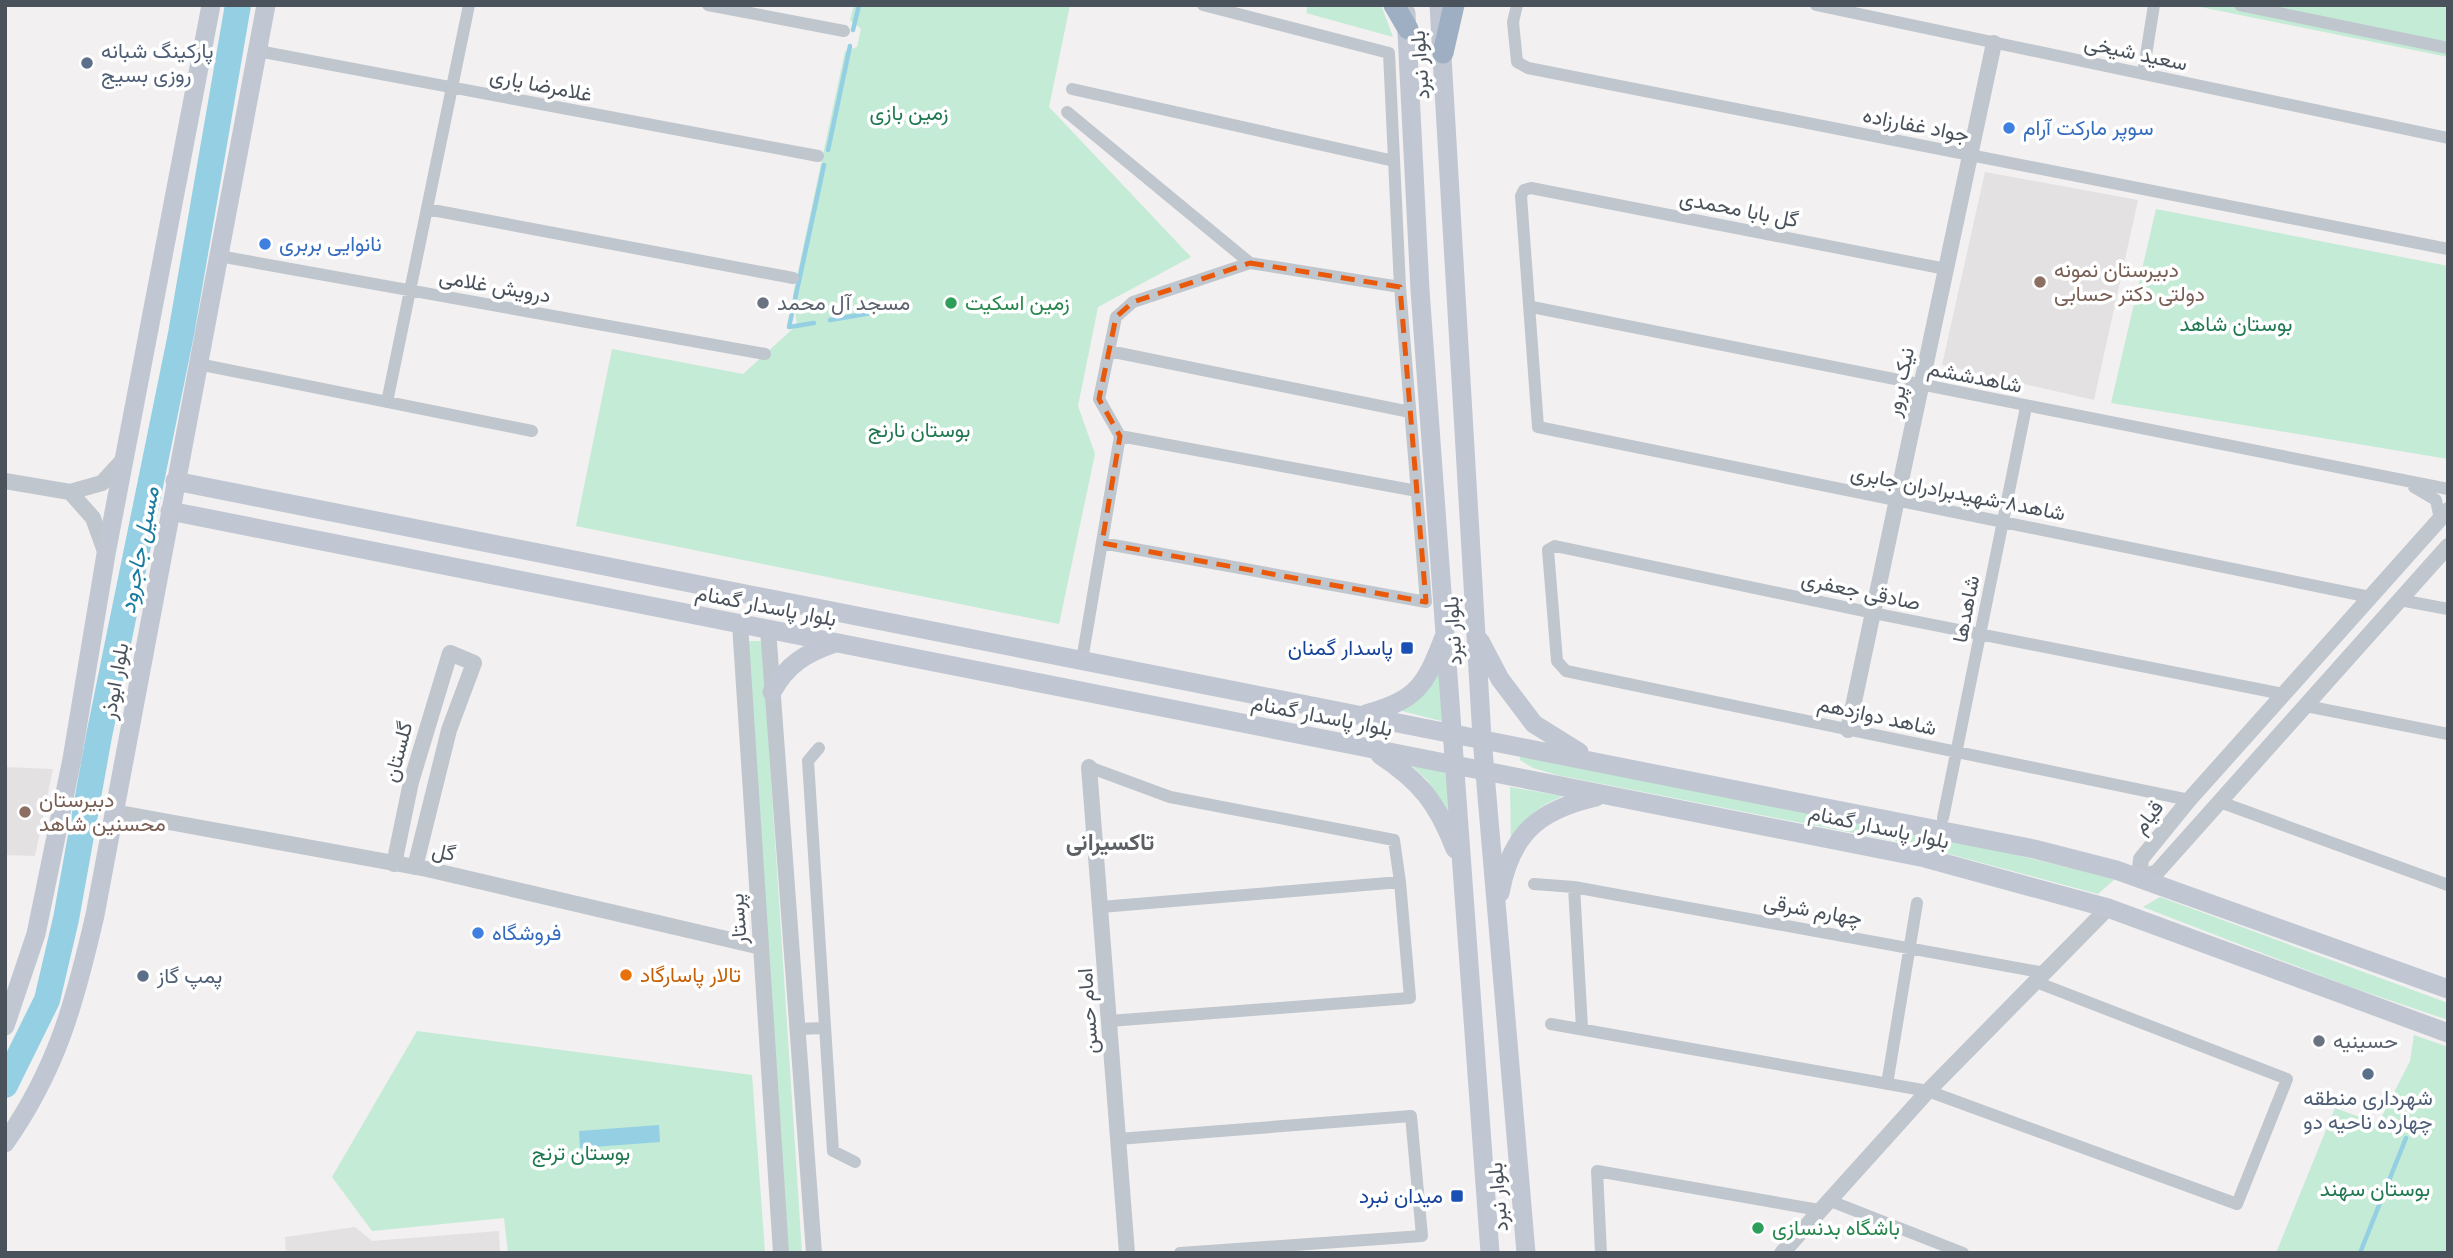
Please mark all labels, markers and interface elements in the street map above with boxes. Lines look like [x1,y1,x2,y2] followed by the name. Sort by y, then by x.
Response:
[1406,30,1435,100] street label: بلوار نبرد
[2082,30,2190,76] street label: سعید شیخی
[101,39,214,89] place label: پارکینگ شبانه روزی بسیج
[79,55,95,71] marker: پارکینگ شبانه روزی بسیج
[488,63,594,108] street label: غلامرضا یاری
[869,101,949,126] park label: زمین بازی
[1861,103,1971,148] street label: جواد غفارزاده
[2023,116,2153,142] place label: سوپر مارکت آرام
[2001,120,2017,136] marker: سوپر مارکت آرام
[1677,186,1801,232] street label: گل بابا محمدی
[279,232,382,257] place label: نانوایی بربری
[257,236,273,252] marker: نانوایی بربری
[2054,258,2205,307] place label: دبیرستان نمونه دولتی دکتر حسابی
[437,264,553,309] street label: درویش غلامی
[2032,274,2048,290] marker: دبیرستان نمونه دولتی دکتر حسابی
[777,291,910,315] place label: مسجد آل محمد
[965,291,1070,316] place label: زمین اسکیت
[755,295,771,311] marker: مسجد آل محمد
[943,295,959,311] marker: زمین اسکیت
[2180,312,2292,337] park label: بوستان شاهد
[1881,345,1921,420] street label: نیک پرور
[1925,356,2024,400] street label: شاهدششم
[868,418,970,444] park label: بوستان نارنج
[1848,460,2067,527] street label: شاهد۸-شهیدبرادران جابری
[114,484,166,616] water label: مسیل جاجرود
[1799,567,1923,616] street label: صادقی جعفری
[1948,573,1984,645] street label: شاهدها
[693,581,838,633] street label: بلوار پاسدار گمنام
[1439,596,1468,666] street label: بلوار نبرد
[1288,636,1393,662] place label: پاسدار گمنان
[1399,640,1415,656] marker: پاسدار گمنان
[96,641,134,722] street label: بلوار ابوذر
[1249,691,1394,743] street label: بلوار پاسدار گمنام
[1815,692,1939,742] street label: شاهد دوازدهم
[378,719,418,785] street label: گلستان
[39,788,166,836] place label: دبیرستان محسنین شاهد
[2128,796,2170,839] street label: قیام
[1806,800,1951,856] street label: بلوار پاسدار گمنام
[17,804,33,820] marker: دبیرستان محسنین شاهد
[1066,829,1154,857] district label: تاکسیرانی
[430,838,458,866] street label: گل
[1761,890,1864,932] street label: چهارم شرقی
[724,893,754,946] street label: پرستار
[492,921,561,946] place label: فروشگاه
[470,925,486,941] marker: فروشگاه
[640,963,741,989] place label: تالار پاسارگاد
[156,964,222,990] place label: پمپ گاز
[618,967,634,983] marker: تالار پاسارگاد
[1073,967,1105,1055] street label: امام حسن
[135,968,151,984] marker: پمپ گاز
[2333,1029,2398,1053] place label: حسینیه
[2311,1033,2327,1049] marker: حسینیه
[2360,1066,2376,1082] marker: شهرداری منطقه چهارده ناحیه دو
[2303,1086,2433,1136] place label: شهرداری منطقه چهارده ناحیه دو
[532,1141,630,1167] park label: بوستان ترنج
[1483,1161,1514,1233] street label: بلوار نبرد
[2320,1177,2430,1202] park label: بوستان سهند
[1359,1184,1443,1209] place label: میدان نبرد
[1449,1188,1465,1204] marker: میدان نبرد
[1772,1216,1900,1241] place label: باشگاه بدنسازی
[1750,1220,1766,1236] marker: باشگاه بدنسازی

